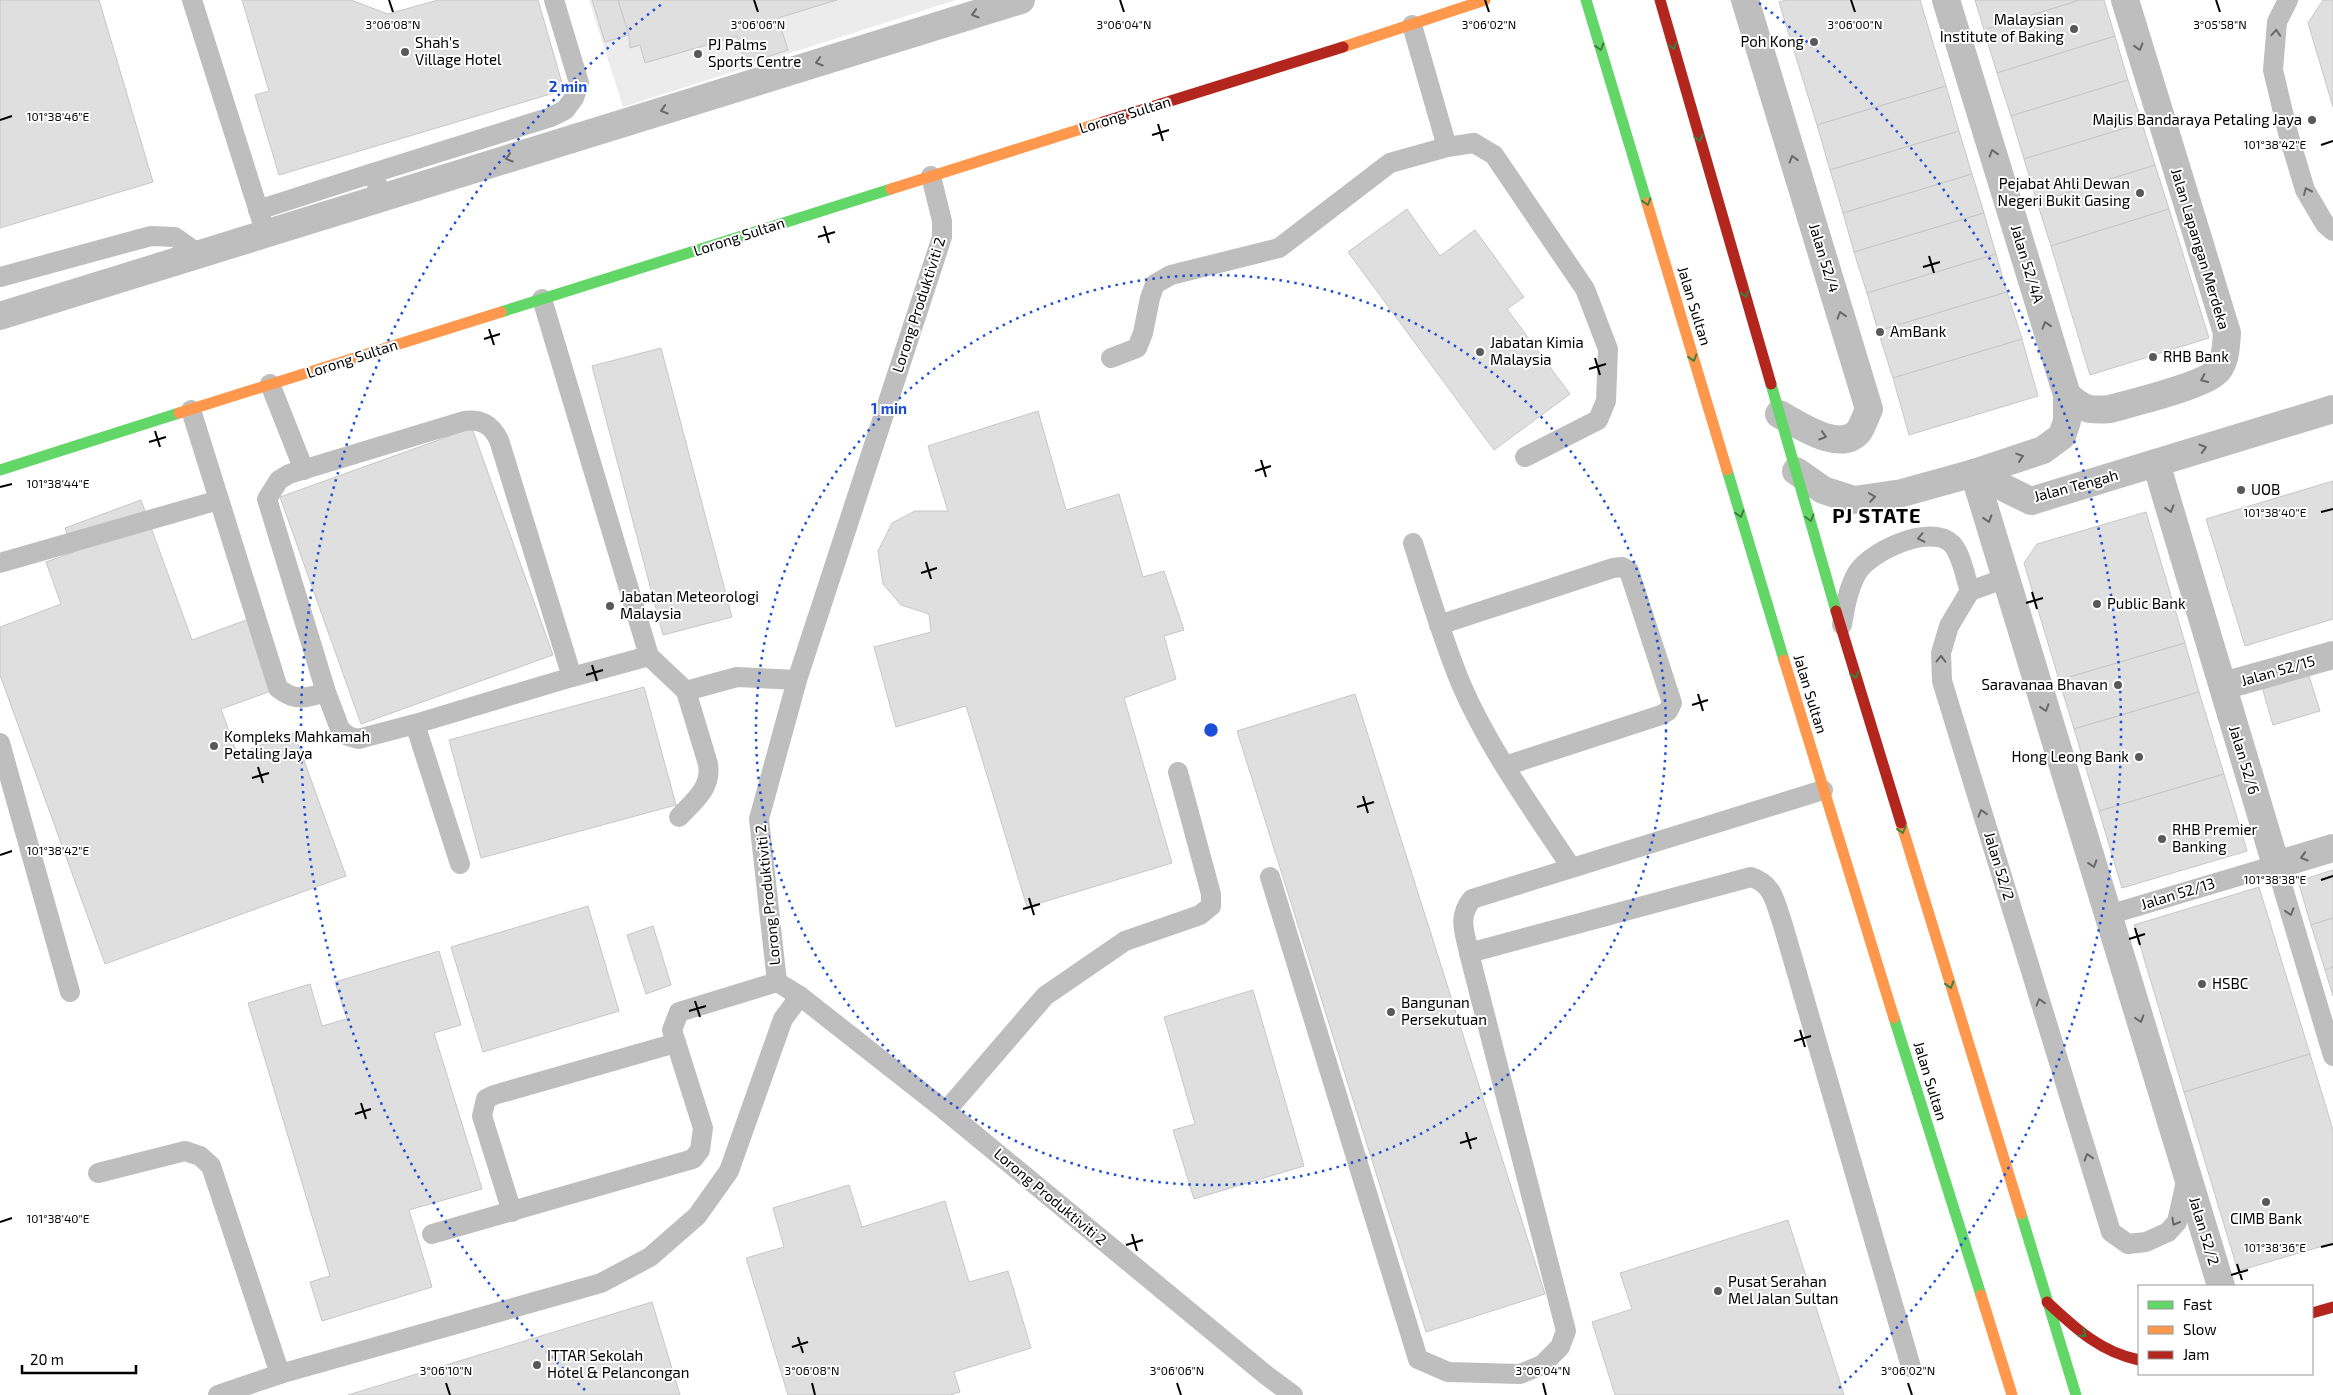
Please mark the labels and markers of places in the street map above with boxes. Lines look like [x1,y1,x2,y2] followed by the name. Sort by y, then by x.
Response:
[1940,10,2065,45] place label: Malaysian Institute of Baking
[2068,23,2080,35] marker: Malaysian Institute of Baking
[1740,32,1805,50] place label: Poh Kong
[415,33,502,68] place label: Shah's Village Hotel
[708,35,801,70] place label: PJ Palms Sports Centre
[1808,36,1820,48] marker: Poh Kong
[399,46,411,58] marker: Shah's Village Hotel
[692,48,704,60] marker: PJ Palms Sports Centre
[2092,110,2302,129] place label: Majlis Bandaraya Petaling Jaya
[2306,114,2318,126] marker: Majlis Bandaraya Petaling Jaya
[1998,174,2131,209] place label: Pejabat Ahli Dewan Negeri Bukit Gasing
[2134,187,2146,199] marker: Pejabat Ahli Dewan Negeri Bukit Gasing
[1890,322,1947,340] place label: AmBank
[1874,326,1886,338] marker: AmBank
[1490,333,1584,368] place label: Jabatan Kimia Malaysia
[1474,346,1486,358] marker: Jabatan Kimia Malaysia
[2163,347,2229,365] place label: RHB Bank
[2147,351,2159,363] marker: RHB Bank
[2251,480,2280,498] place label: UOB
[2235,484,2247,496] marker: UOB
[620,587,759,622] place label: Jabatan Meteorologi Malaysia
[2107,594,2186,612] place label: Public Bank
[2091,598,2103,610] marker: Public Bank
[604,600,616,612] marker: Jabatan Meteorologi Malaysia
[1981,675,2108,693] place label: Saravanaa Bhavan
[2112,679,2124,691] marker: Saravanaa Bhavan
[1202,721,1220,739] centre of rings
[224,727,370,762] place label: Kompleks Mahkamah Petaling Jaya
[208,740,220,752] marker: Kompleks Mahkamah Petaling Jaya
[2011,747,2129,765] place label: Hong Leong Bank
[2133,751,2145,763] marker: Hong Leong Bank
[2172,820,2258,855] place label: RHB Premier Banking
[2156,833,2168,845] marker: RHB Premier Banking
[2212,974,2249,992] place label: HSBC
[2196,978,2208,990] marker: HSBC
[1401,993,1487,1028] place label: Bangunan Persekutuan
[1385,1006,1397,1018] marker: Bangunan Persekutuan
[2260,1196,2272,1208] marker: CIMB Bank
[2230,1209,2302,1227] place label: CIMB Bank
[1728,1272,1838,1307] place label: Pusat Serahan Mel Jalan Sultan
[1712,1285,1724,1297] marker: Pusat Serahan Mel Jalan Sultan
[547,1346,690,1381] place label: ITTAR Sekolah Hotel & Pelancongan
[531,1359,543,1371] marker: ITTAR Sekolah Hotel & Pelancongan

